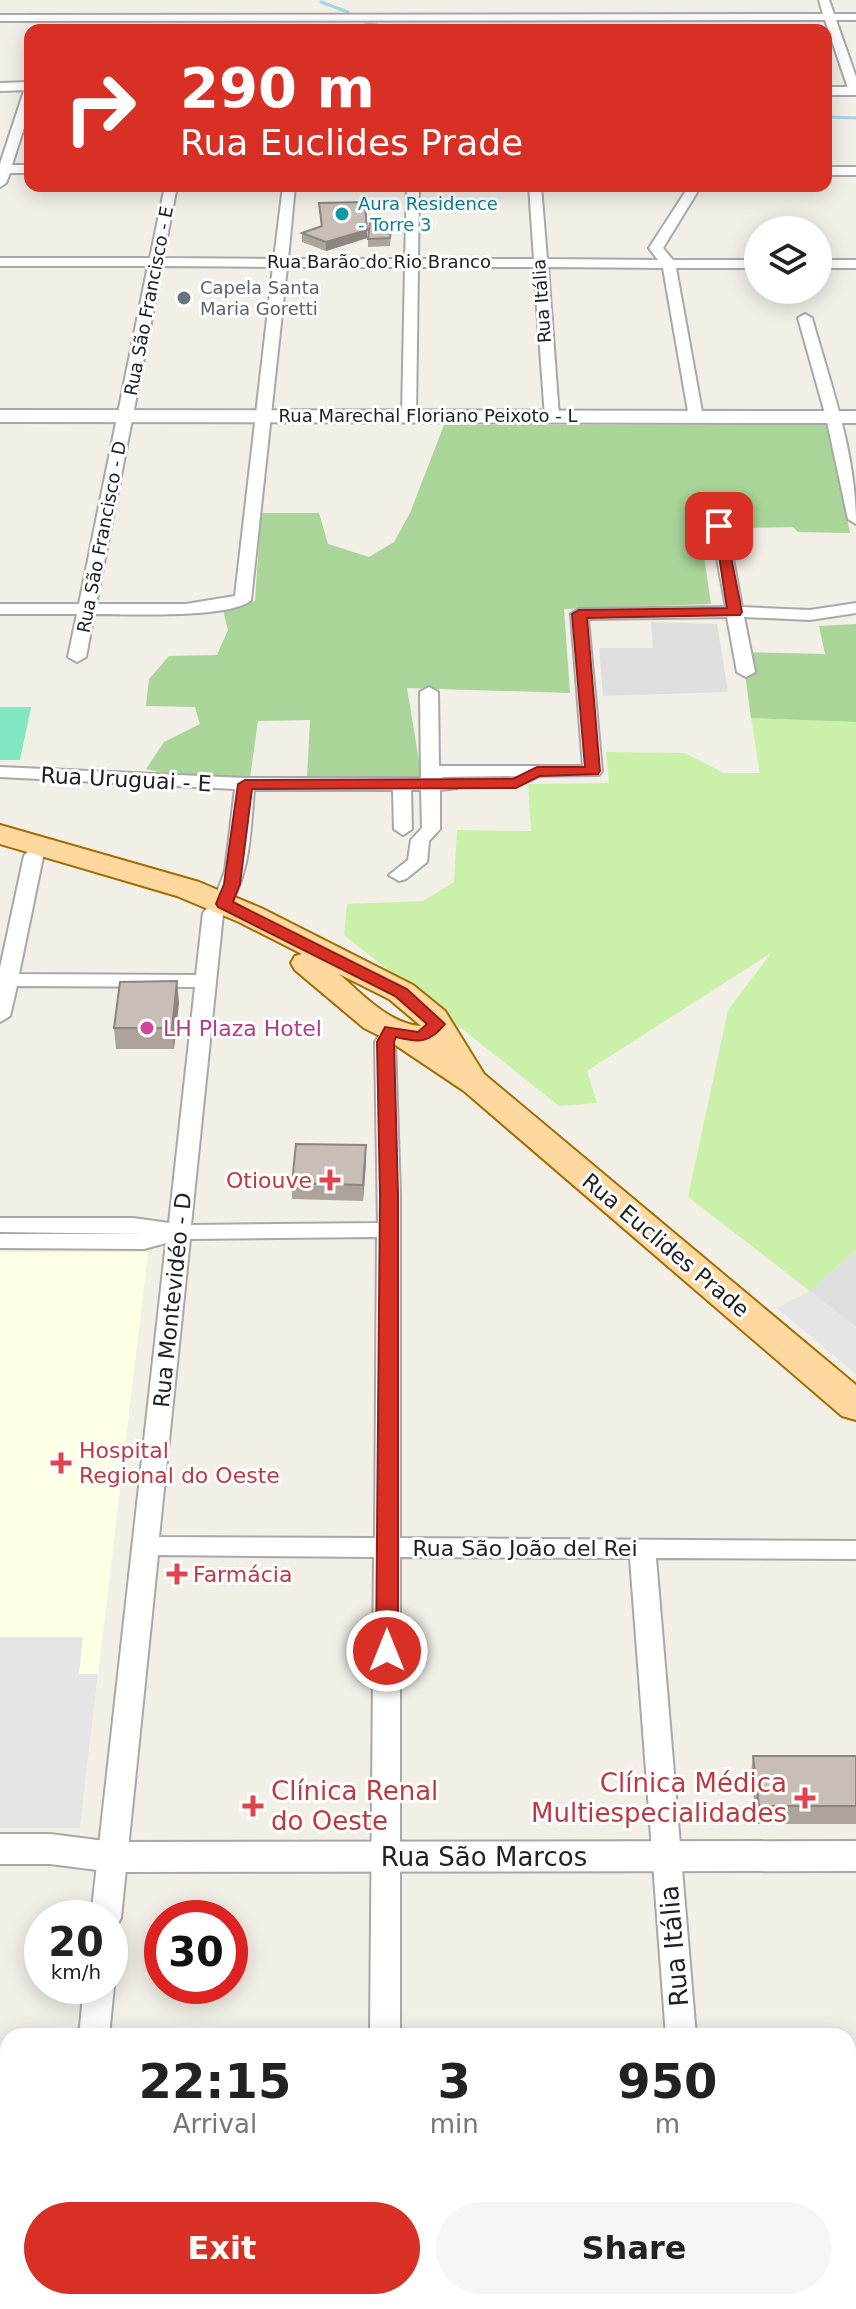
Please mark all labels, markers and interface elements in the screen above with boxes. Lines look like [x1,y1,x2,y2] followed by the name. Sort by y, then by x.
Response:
[180,55,375,120] text: 290 m
[48,56,152,160] icon: right
[180,122,523,163] text: Rua Euclides Prade
[358,193,498,235] place label: Aura Residence - Torre 3
[120,204,177,397] street label: Rua São Francisco - E
[333,205,351,223] marker: Aura Residence - Torre 3
[744,216,832,304] map controls
[744,216,832,304] button: layers
[267,251,491,272] street label: Rua Barão do Rio Branco
[528,258,555,344] street label: Rua Itália
[200,277,320,319] place label: Capela Santa Maria Goretti
[175,289,193,307] marker: Capela Santa Maria Goretti
[279,405,577,426] street label: Rua Marechal Floriano Peixoto - L
[73,439,130,635] street label: Rua São Francisco - D
[685,492,753,560] pin
[697,504,741,548] icon: arrive
[40,763,212,796] street label: Rua Uruguai - E
[163,1016,322,1041] place label: LH Plaza Hotel
[138,1019,156,1037] marker: LH Plaza Hotel
[226,1168,312,1193] place label: Otiouve
[577,1168,754,1322] street label: Rua Euclides Prade
[319,1169,341,1191] marker: Otiouve
[149,1191,196,1409] street label: Rua Montevidéo - D
[79,1438,280,1488] place label: Hospital Regional do Oeste
[50,1452,72,1474] marker: Hospital Regional do Oeste
[412,1536,638,1561] street label: Rua São João del Rei
[193,1562,292,1587] place label: Farmácia
[168,1565,186,1583] marker: Farmácia
[345,1609,429,1693] position arrow
[531,1768,787,1828] place label: Clínica Médica Multiespecialidades
[271,1776,438,1836] place label: Clínica Renal do Oeste
[794,1787,816,1809] marker: Clínica Médica Multiespecialidades
[242,1795,264,1817] marker: Clínica Renal do Oeste
[381,1842,587,1872] street label: Rua São Marcos
[654,1884,694,2008] street label: Rua Itália
[144,1900,248,2004] speed limit sign: 30
[48,1919,104,1965] text: 20
[51,1960,101,1984] text: km/h
[138,2053,291,2109] text: 22:15
[438,2053,471,2109] text: 3
[617,2053,717,2109] text: 950
[173,2109,257,2139] text: Arrival
[430,2109,479,2139] text: min
[655,2109,680,2139] text: m
[24,2202,420,2294] button: Exit
[436,2202,832,2294] button: Share

